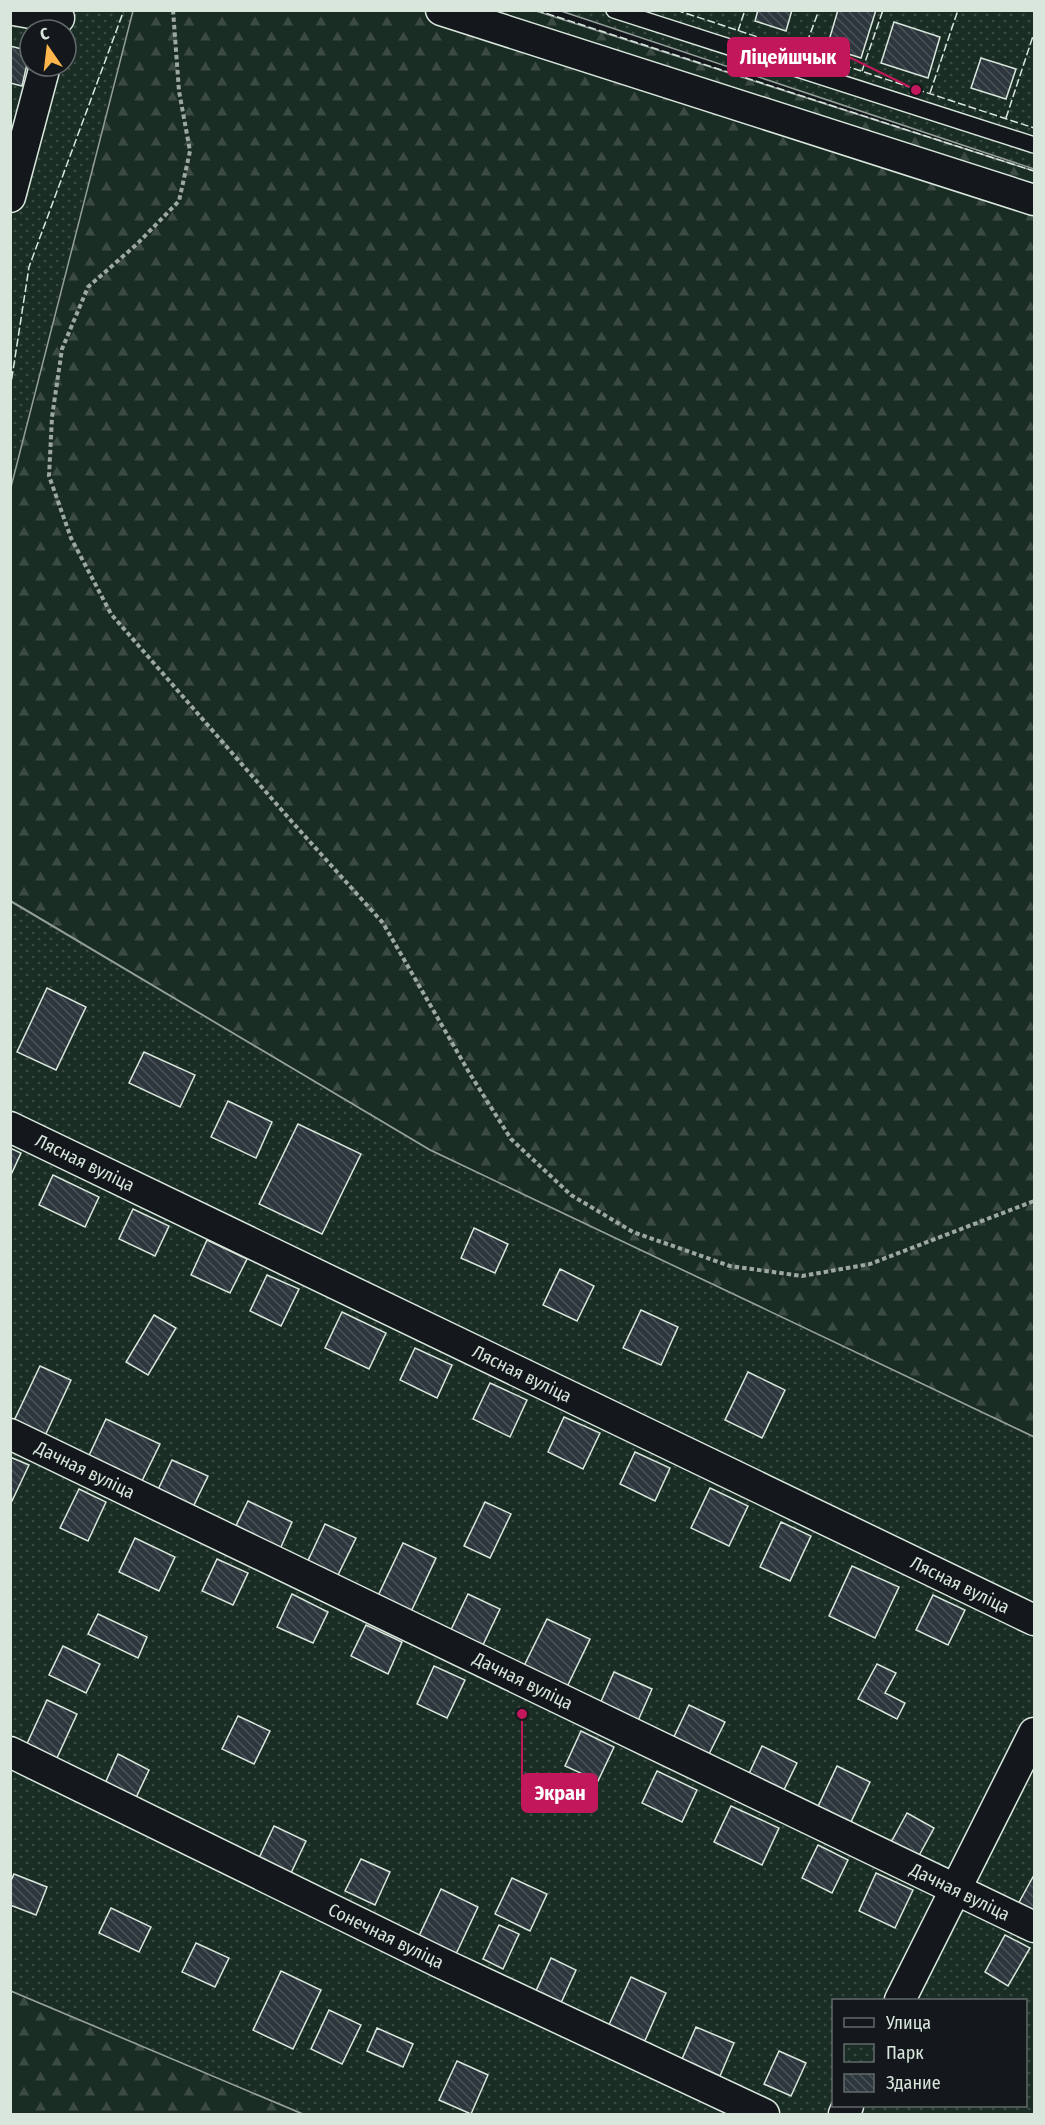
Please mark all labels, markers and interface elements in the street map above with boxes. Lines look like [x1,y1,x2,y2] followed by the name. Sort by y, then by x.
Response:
[18,18,78,78] north arrow
[38,24,51,44] text: С
[728,38,849,76] callout: Ліцейшчык
[740,45,837,69] text: Ліцейшчык
[32,1130,138,1197] street label: Лясная вуліца
[469,1341,575,1408] street label: Лясная вуліца
[31,1436,139,1504] street label: Дачная вуліца
[907,1552,1013,1619] street label: Лясная вуліца
[469,1647,577,1715] street label: Дачная вуліца
[522,1774,597,1812] callout: Экран
[534,1781,586,1805] text: Экран
[906,1858,1014,1926] street label: Дачная вуліца
[325,1899,448,1974] street label: Сонечная вуліца
[832,1999,1027,2107] legend
[885,2012,931,2034] text: Улица
[886,2042,924,2064] text: Парк
[886,2072,941,2094] text: Здание

